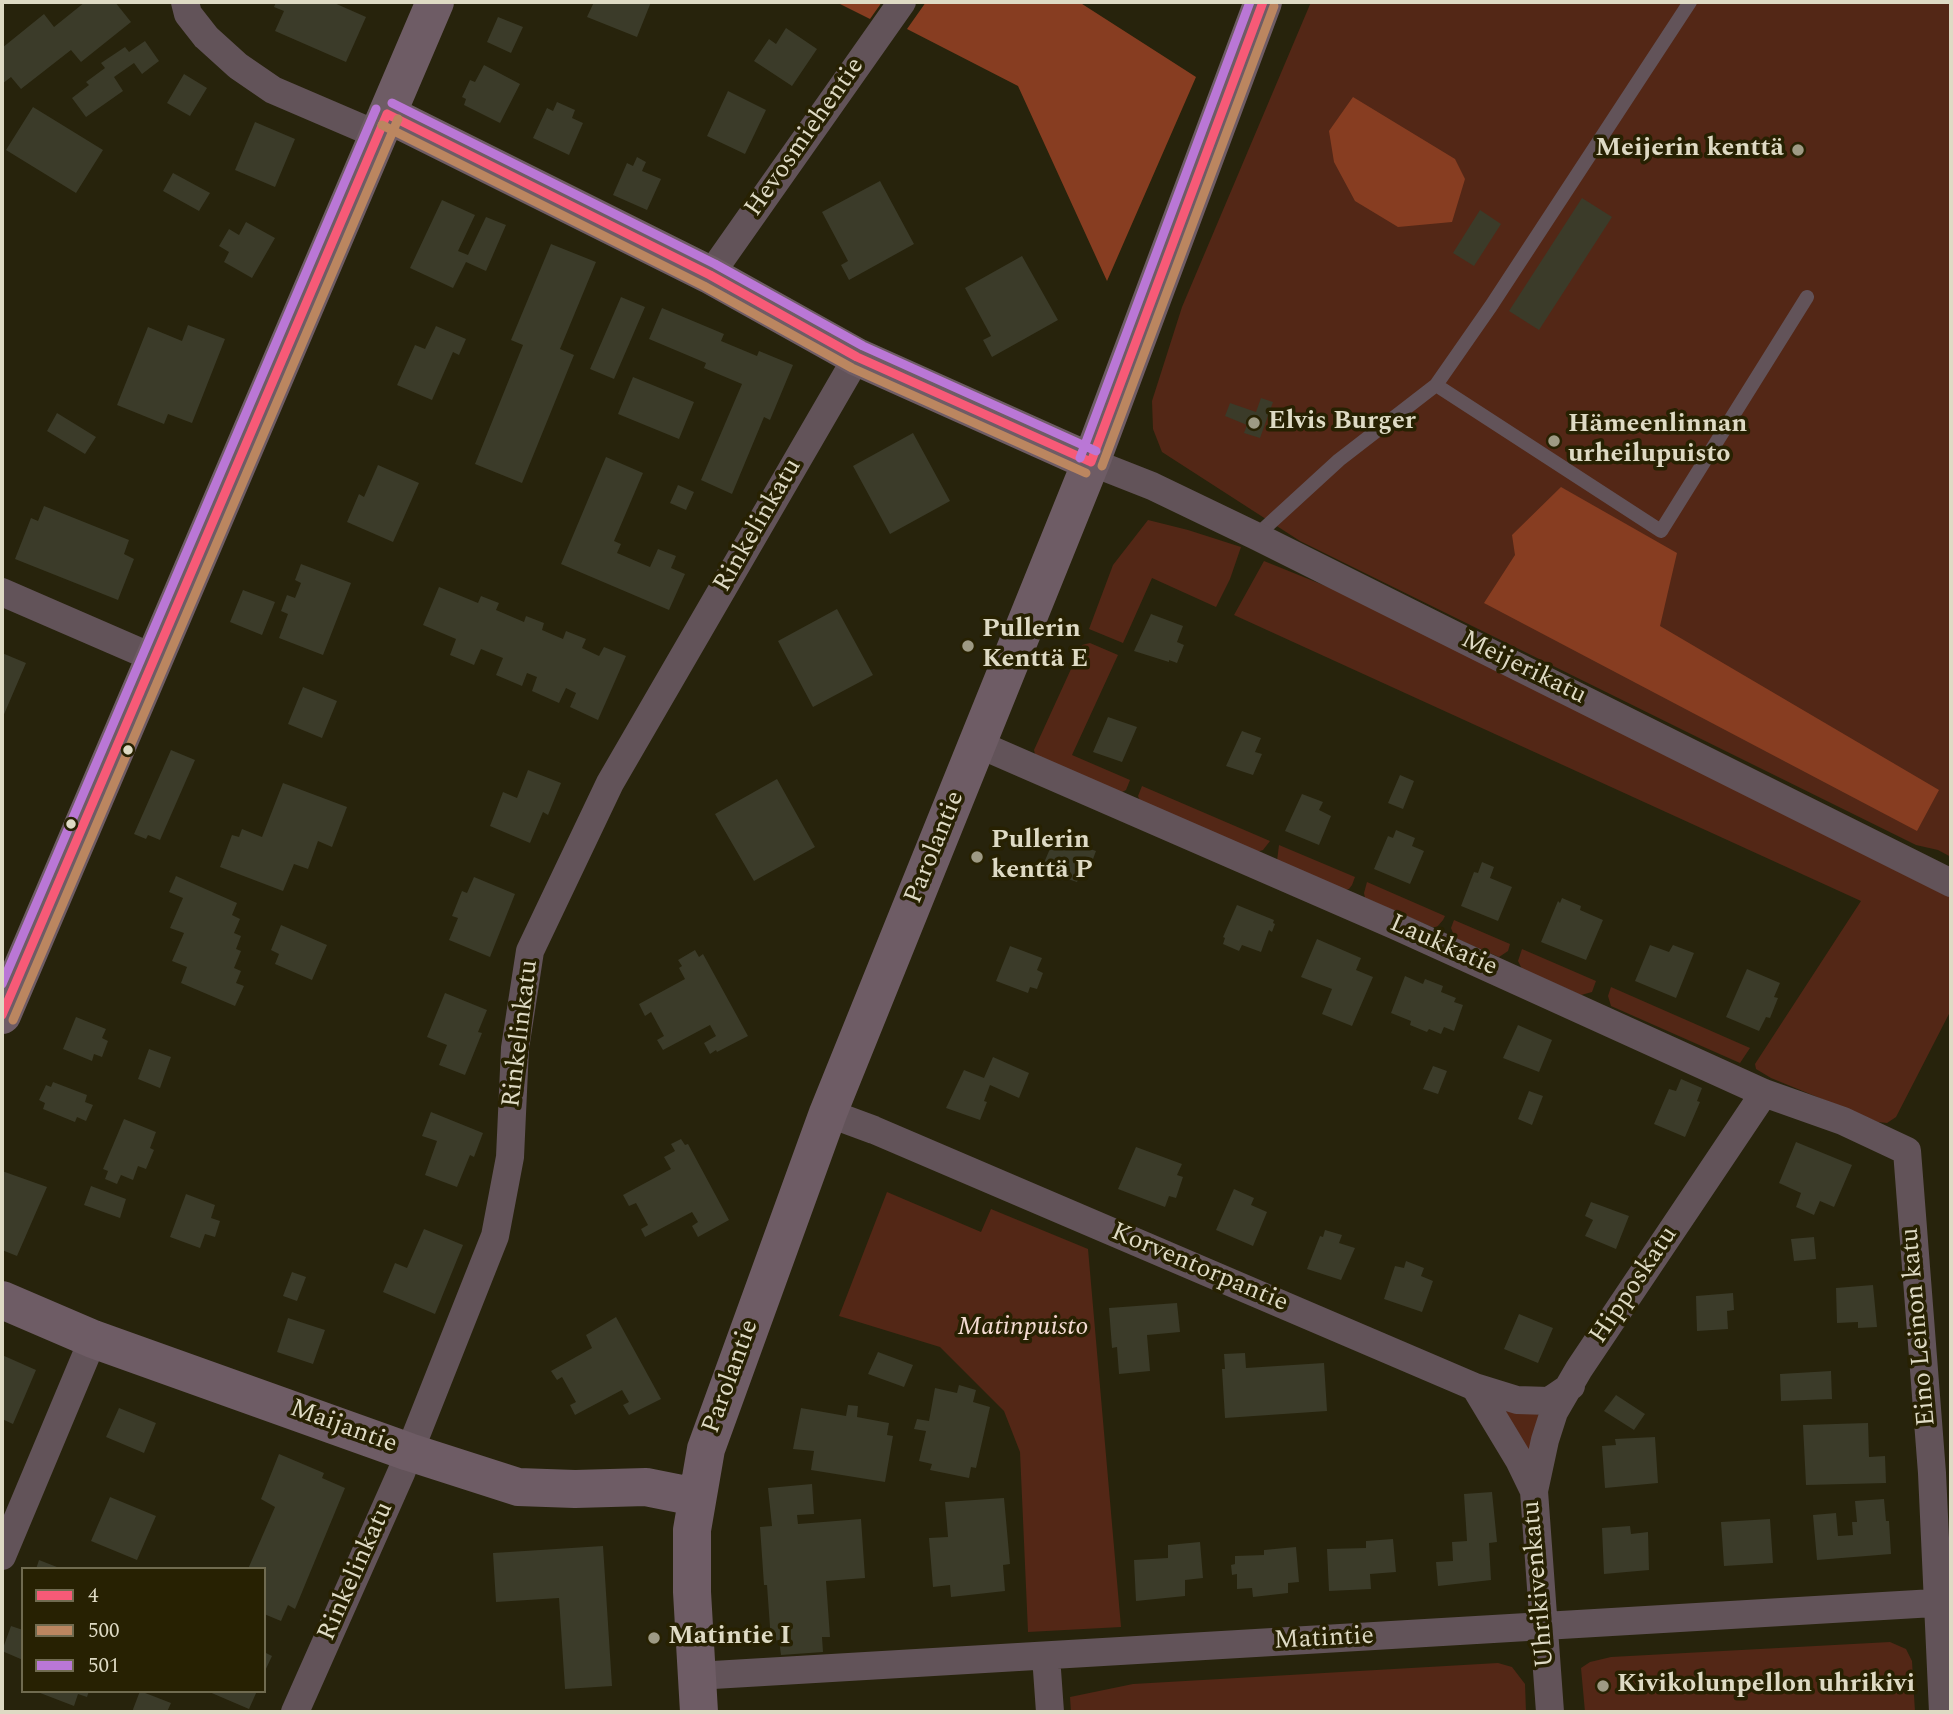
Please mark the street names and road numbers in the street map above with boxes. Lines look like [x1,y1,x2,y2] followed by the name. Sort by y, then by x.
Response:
[740,52,872,224] street label: Hevosmiehentie
[708,454,810,598] street label: Rinkelinkatu
[1455,625,1591,713] street label: Meijerikatu
[899,787,973,909] street label: Parolantie
[1384,909,1502,985] street label: Laukkatie
[497,958,547,1110] street label: Rinkelinkatu
[1106,1218,1292,1320] street label: Korventorpantie
[1584,1221,1686,1351] street label: Hipposkatu
[1896,1226,1944,1428] street label: Eino Leinon katu
[697,1316,767,1438] street label: Parolantie
[285,1394,401,1462] street label: Maijantie
[313,1498,401,1646] street label: Rinkelinkatu
[1517,1499,1563,1669] street label: Uhrikivenkatu
[1273,1622,1375,1658] street label: Matintie

